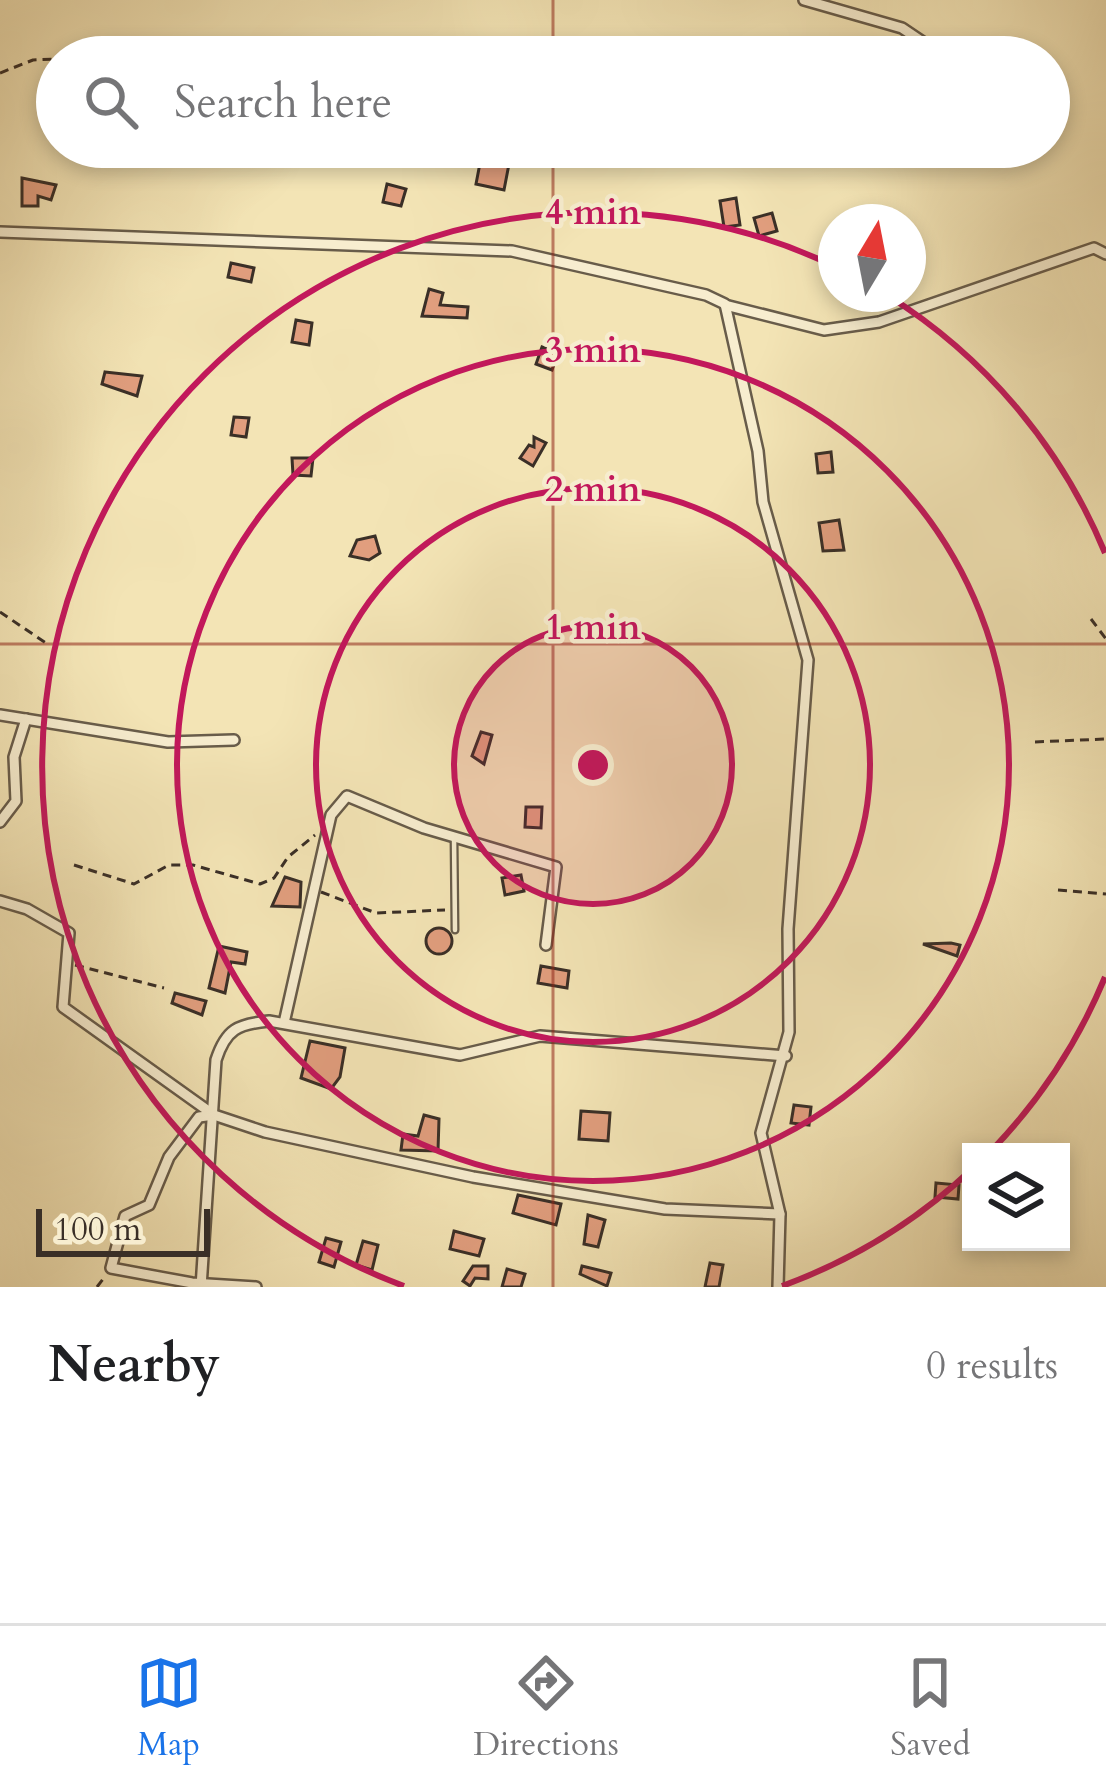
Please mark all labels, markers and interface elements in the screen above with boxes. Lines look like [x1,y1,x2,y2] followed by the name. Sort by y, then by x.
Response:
[36,36,1070,168] search box
[78,69,144,135] icon: search
[174,72,392,133] text: Search here
[545,188,641,237] text: 4 min
[818,204,926,312] north arrow
[545,326,641,375] text: 3 min
[545,465,641,514] text: 2 min
[545,603,641,652] text: 1 min
[572,744,614,786] centre of rings
[962,1143,1070,1251] map controls
[962,1143,1070,1251] button: layers
[36,1203,210,1256] scale bar
[54,1207,141,1252] text: 100 m
[48,1330,220,1400] text: Nearby
[926,1339,1058,1392] text: 0 results
[136,1650,202,1767] tab: Map
[473,1650,619,1767] tab: Directions
[890,1650,970,1767] tab: Saved

